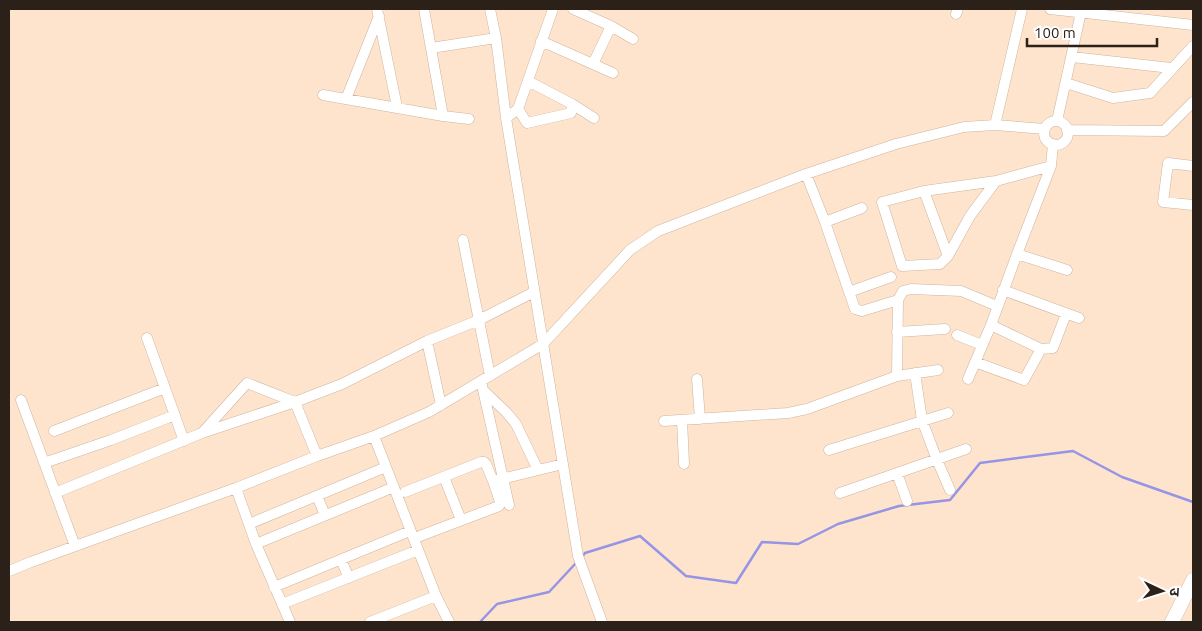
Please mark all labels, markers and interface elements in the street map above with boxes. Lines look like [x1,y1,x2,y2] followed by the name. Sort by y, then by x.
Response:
[1027,15,1157,47] scale bar
[1034,24,1076,41] text: 100 m
[1137,566,1187,616] north arrow
[1167,587,1183,597] text: उ

